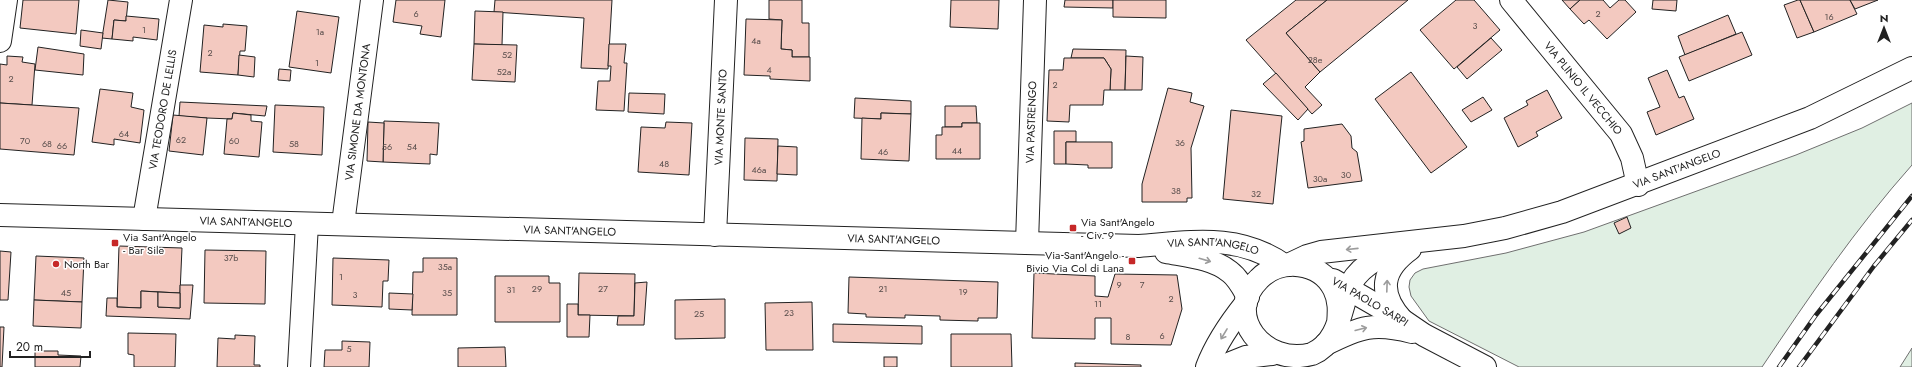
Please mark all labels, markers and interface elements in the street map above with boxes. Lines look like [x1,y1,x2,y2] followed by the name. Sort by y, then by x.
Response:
[413,7,419,20] house number: 6
[1595,7,1601,20] house number: 2
[1864,8,1904,48] north arrow
[1824,10,1834,23] house number: 16
[1880,10,1888,26] text: N
[1473,19,1478,32] house number: 3
[142,23,146,36] house number: 1
[316,25,324,38] house number: 1a
[751,34,761,47] house number: 4a
[1540,38,1627,138] street label: VIA PLINIO IL VECCHIO
[341,42,374,181] street label: VIA SIMONE DA MONTONA
[207,46,213,59] house number: 2
[144,48,180,171] street label: VIA TEODORO DE LELLIS
[502,48,512,61] house number: 52
[1308,53,1323,66] house number: 28e
[315,56,319,69] house number: 1
[766,63,772,76] house number: 4
[497,65,511,78] house number: 52a
[710,68,731,166] street label: VIA MONTE SANTO
[8,72,14,85] house number: 2
[1052,78,1058,91] house number: 2
[1022,80,1040,163] street label: VIA PASTRENGO
[119,127,129,140] house number: 64
[176,133,186,146] house number: 62
[20,134,31,147] house number: 70
[229,134,240,147] house number: 60
[1175,136,1185,149] house number: 36
[42,137,52,150] house number: 68
[289,137,299,150] house number: 58
[57,139,67,152] house number: 66
[382,140,392,153] house number: 56
[407,140,417,153] house number: 54
[952,144,962,157] house number: 44
[878,145,888,158] house number: 46
[1630,145,1723,192] street label: VIA SANT'ANGELO
[659,157,669,170] house number: 48
[752,163,766,176] house number: 46a
[1341,168,1352,181] house number: 30
[1313,172,1327,185] house number: 30a
[1171,184,1181,197] house number: 38
[1251,187,1261,200] house number: 32
[199,212,293,231] street label: VIA SANT'ANGELO
[1081,214,1154,243] place label: Via Sant'Angelo - Civ. 9
[523,221,617,240] street label: VIA SANT'ANGELO
[1068,223,1078,233] marker: Via Sant'Angelo - Civ. 9
[123,229,196,258] place label: Via Sant'Angelo - Bar Sile
[847,230,941,249] street label: VIA SANT'ANGELO
[1167,234,1262,259] street label: VIA SANT'ANGELO
[110,238,120,248] marker: Via Sant'Angelo - Bar Sile
[1346,245,1359,253] one-way arrow
[1026,247,1125,276] place label: Via Sant'Angelo - Bivio Via Col di Lana
[224,251,238,264] house number: 37b
[64,256,109,272] place label: North Bar
[1127,256,1137,266] marker: Via Sant'Angelo - Bivio Via Col di Lana
[1198,257,1211,264] one-way arrow
[51,259,61,269] marker: North Bar
[438,260,452,273] house number: 35a
[339,270,343,283] house number: 1
[1329,273,1412,330] street label: VIA PAOLO SARPI
[1116,278,1122,291] house number: 9
[1140,278,1145,291] house number: 7
[1383,280,1391,293] one-way arrow
[532,282,542,295] house number: 29
[598,282,608,295] house number: 27
[878,282,888,295] house number: 21
[507,283,515,296] house number: 31
[958,285,968,298] house number: 19
[61,286,71,299] house number: 45
[442,286,452,299] house number: 35
[353,288,358,301] house number: 3
[1168,292,1174,305] house number: 2
[1094,297,1102,310] house number: 11
[784,306,794,319] house number: 23
[694,307,704,320] house number: 25
[1355,324,1368,332] one-way arrow
[1220,328,1228,339] one-way arrow
[1159,329,1165,342] house number: 6
[1126,330,1131,343] house number: 8
[10,333,90,359] scale bar
[16,338,43,356] text: 20 m
[346,342,352,355] house number: 5

